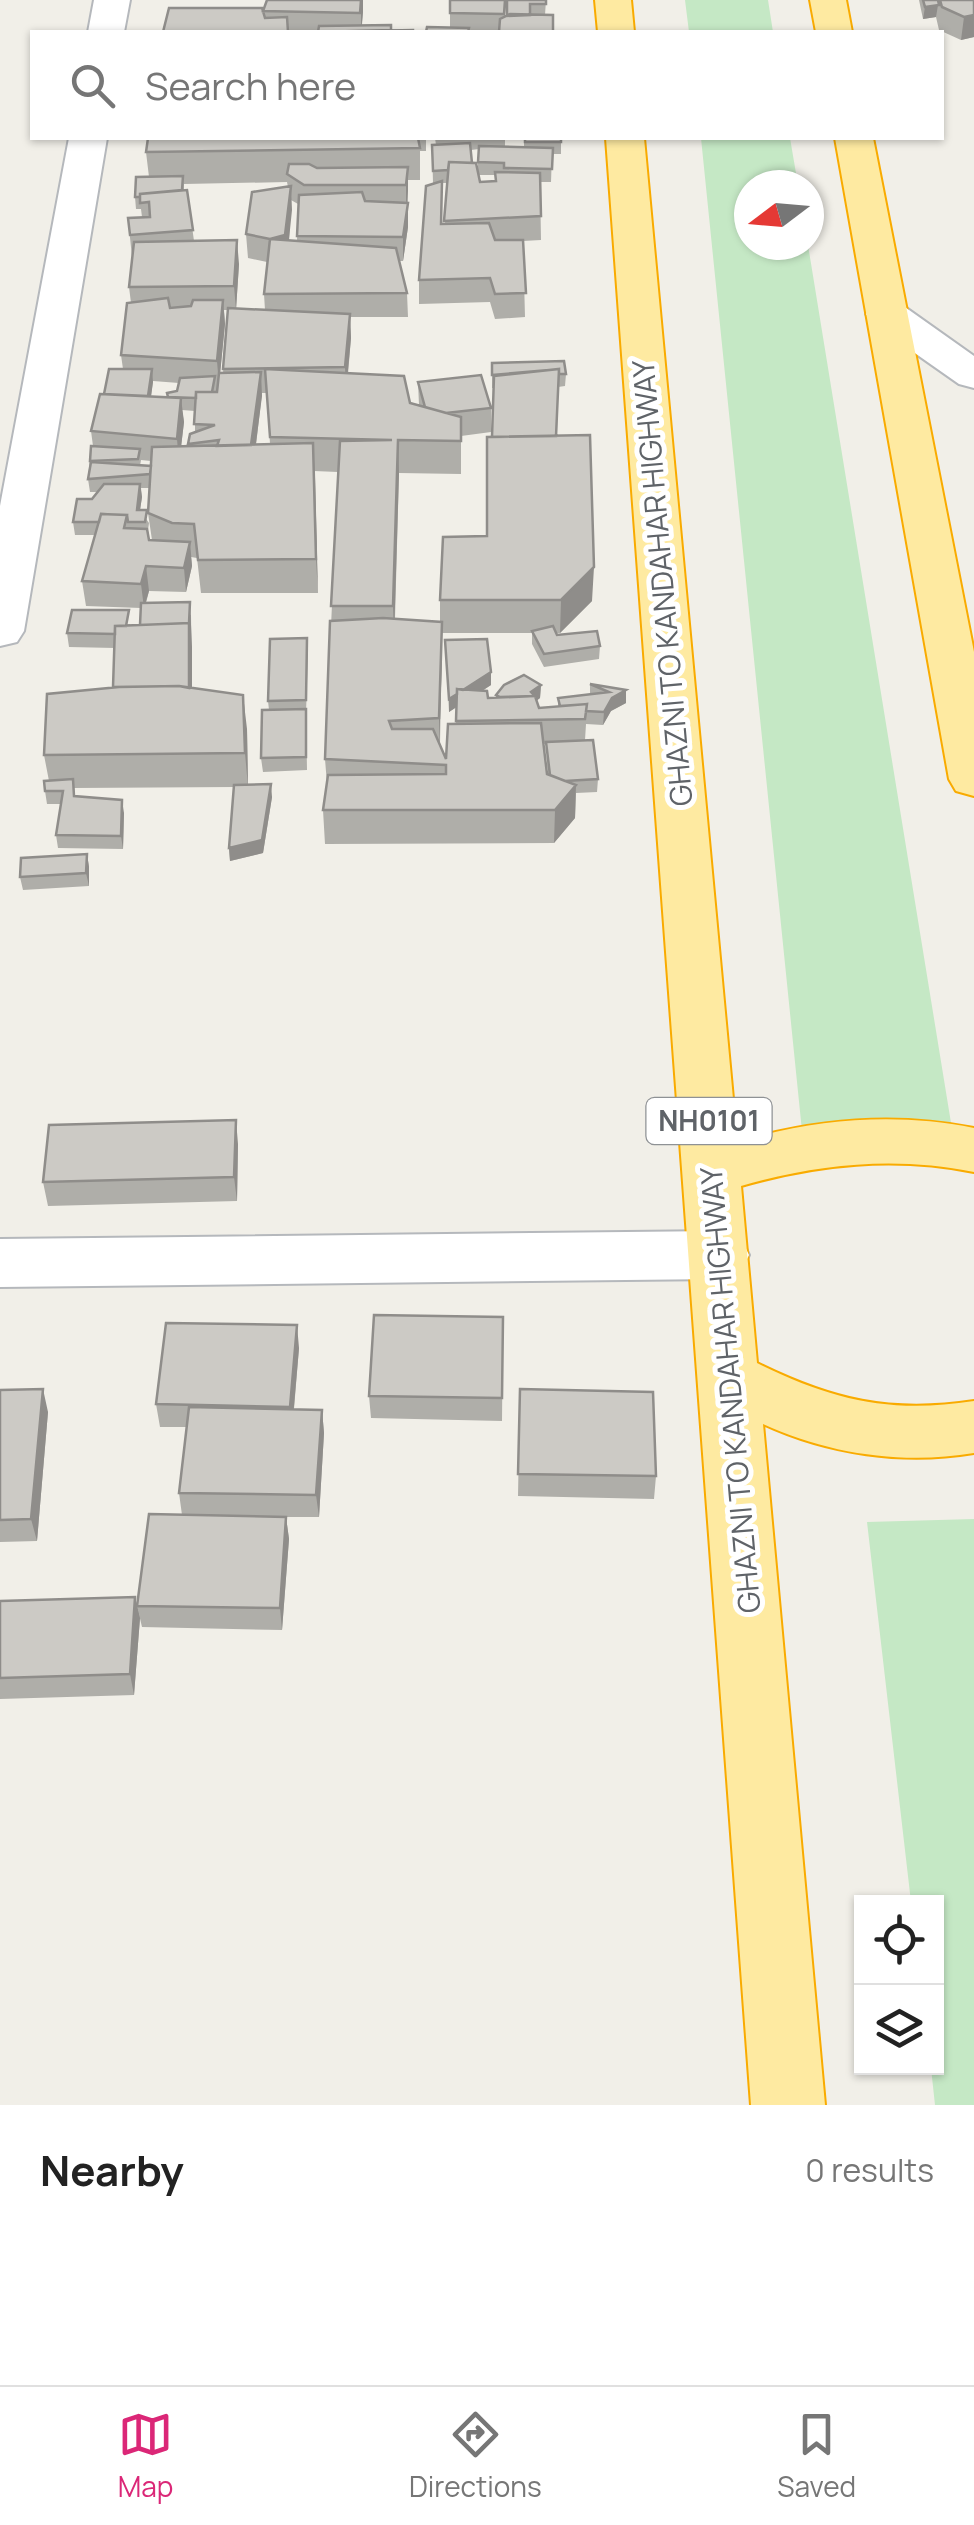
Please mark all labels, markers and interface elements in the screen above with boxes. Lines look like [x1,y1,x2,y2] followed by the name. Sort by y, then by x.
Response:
[30,30,944,140] search box
[65,58,120,113] icon: search
[145,59,356,111] text: Search here
[734,170,824,260] north arrow
[622,358,701,808] street label: GHAZNI TO KANDAHAR HIGHWAY
[646,1098,772,1144] road number: NH0101
[690,1165,769,1615] street label: GHAZNI TO KANDAHAR HIGHWAY
[854,1895,944,2075] map controls
[854,1895,944,1985] button: locate
[854,1985,944,2075] button: layers
[40,2141,184,2199] text: Nearby
[805,2148,934,2192] text: 0 results
[118,2407,173,2505] tab: Map
[409,2407,542,2505] tab: Directions
[777,2407,856,2505] tab: Saved

